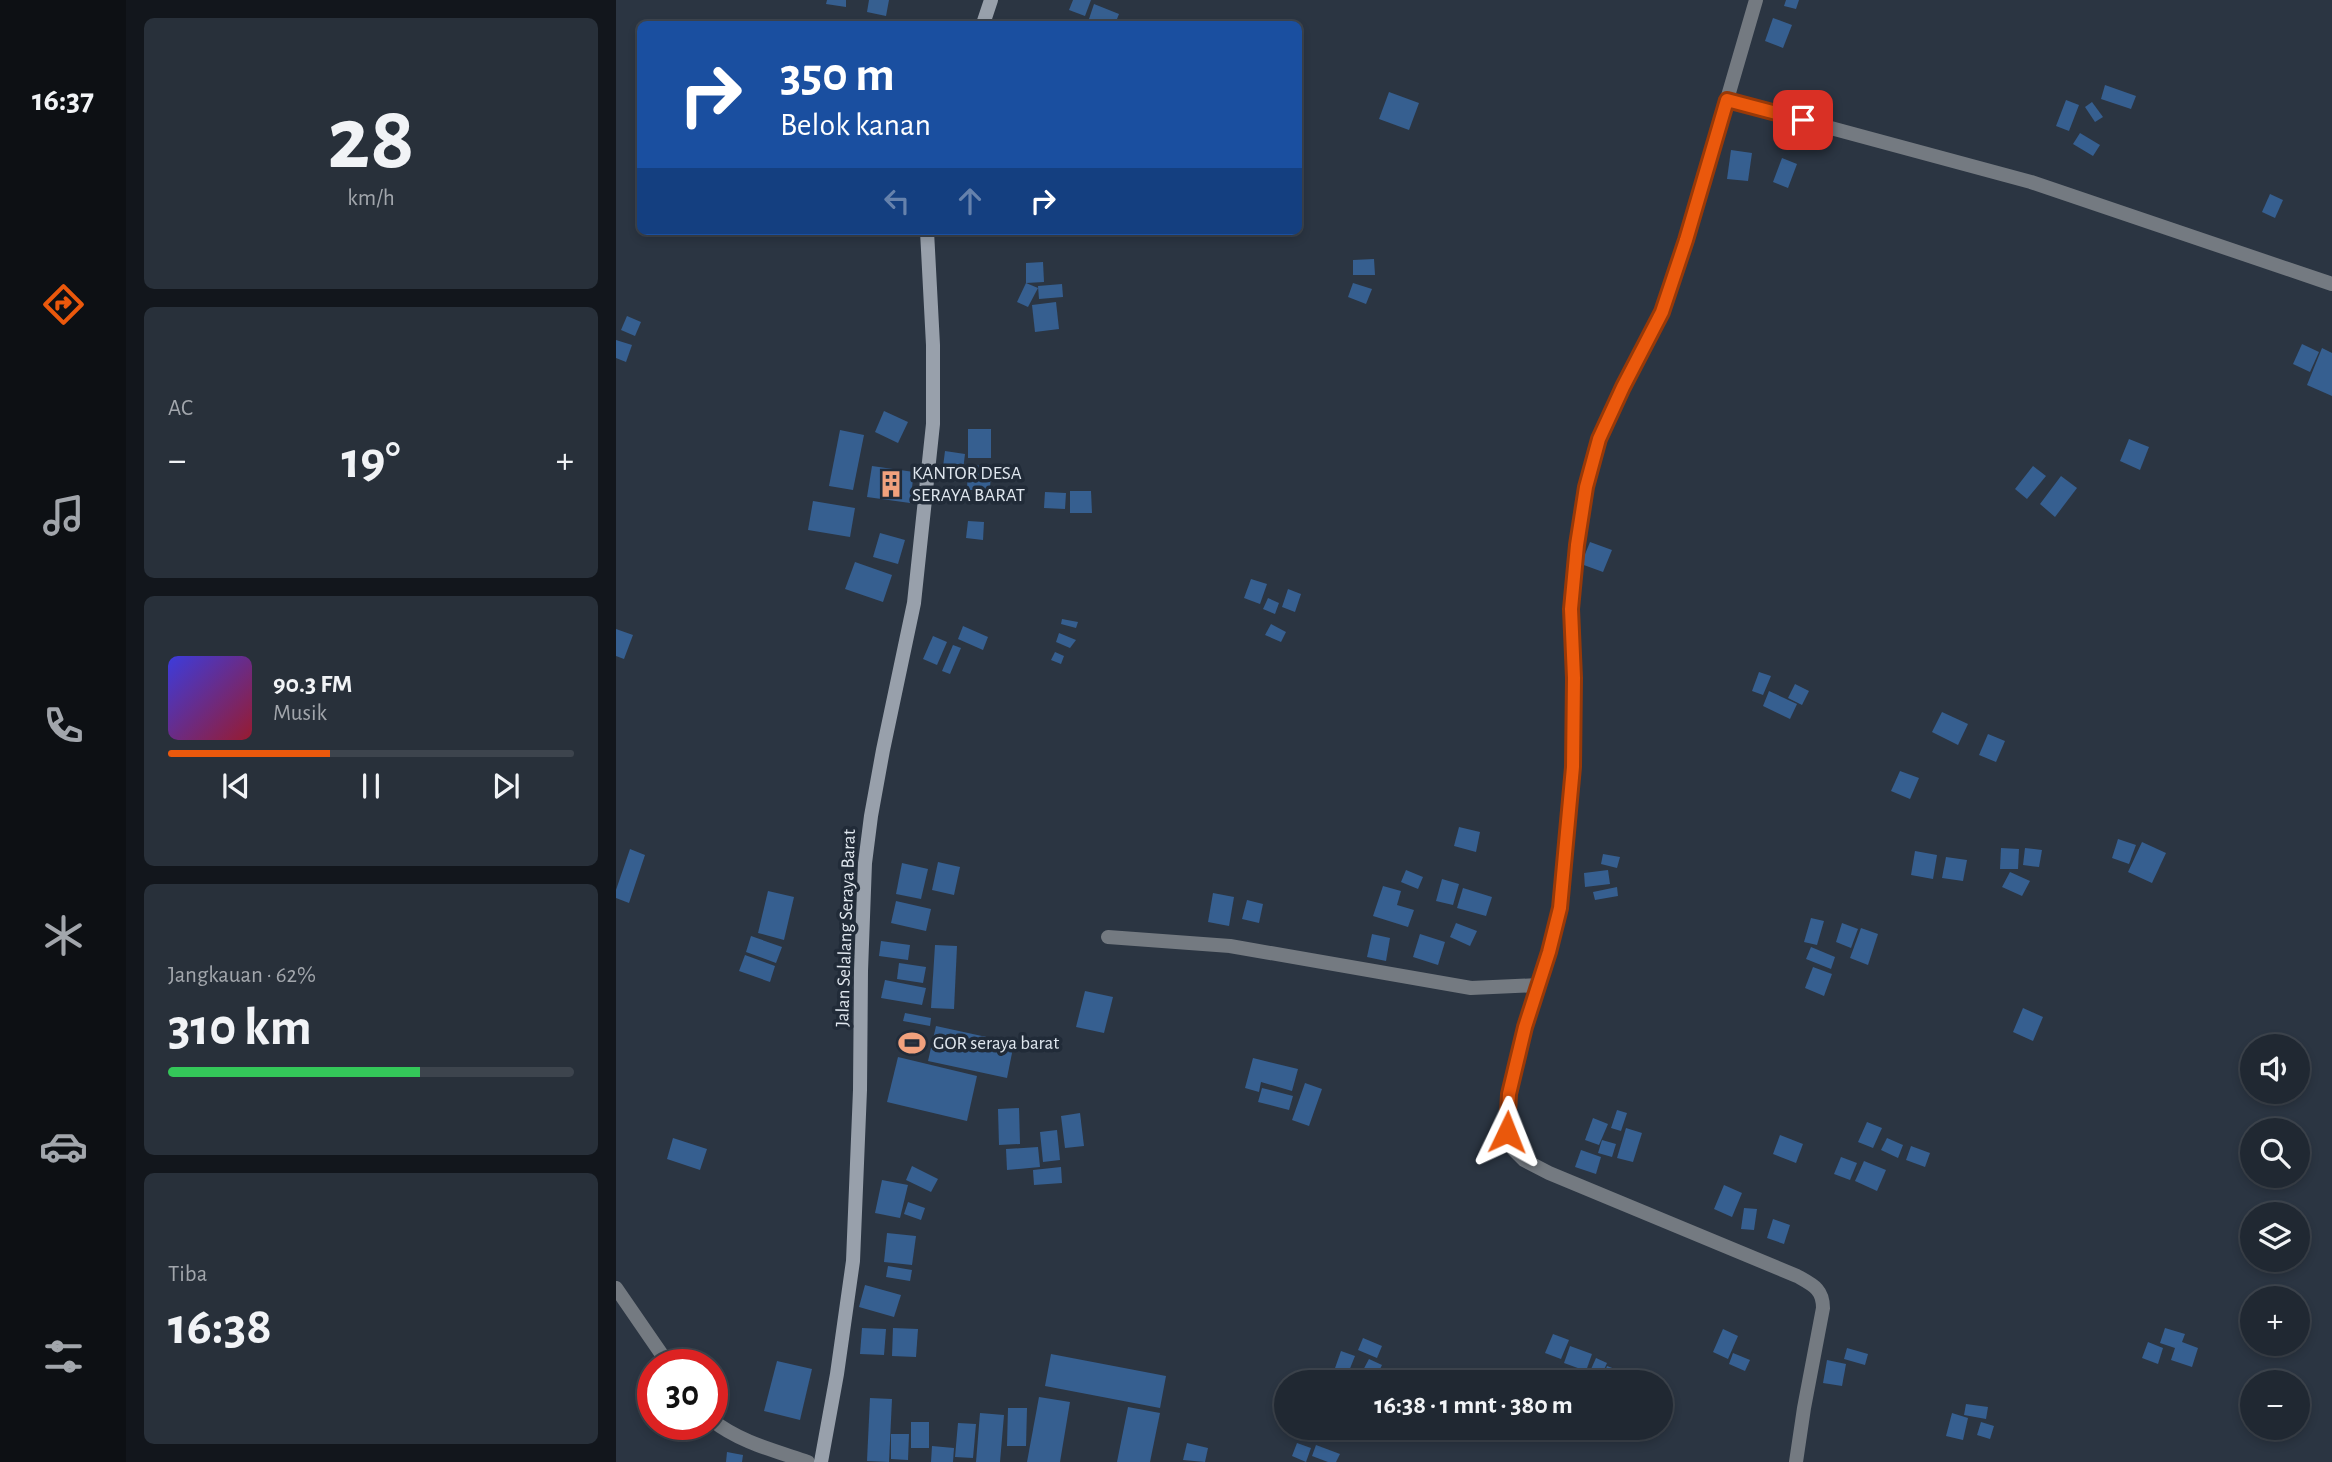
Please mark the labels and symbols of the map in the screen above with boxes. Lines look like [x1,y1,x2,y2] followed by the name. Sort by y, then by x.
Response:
[1773,90,1833,150] pin
[912,464,1025,505] place label: KANTOR DESA SERAYA BARAT
[876,469,906,499] building icon: KANTOR DESA SERAYA BARAT
[833,829,859,1027] street label: Jalan Selalang Seraya Barat
[897,1028,927,1058] sports icon: GOR seraya barat
[933,1034,1059,1053] place label: GOR seraya barat
[1470,1095,1544,1169] position arrow
[637,1349,728,1440] speed limit sign: 30

